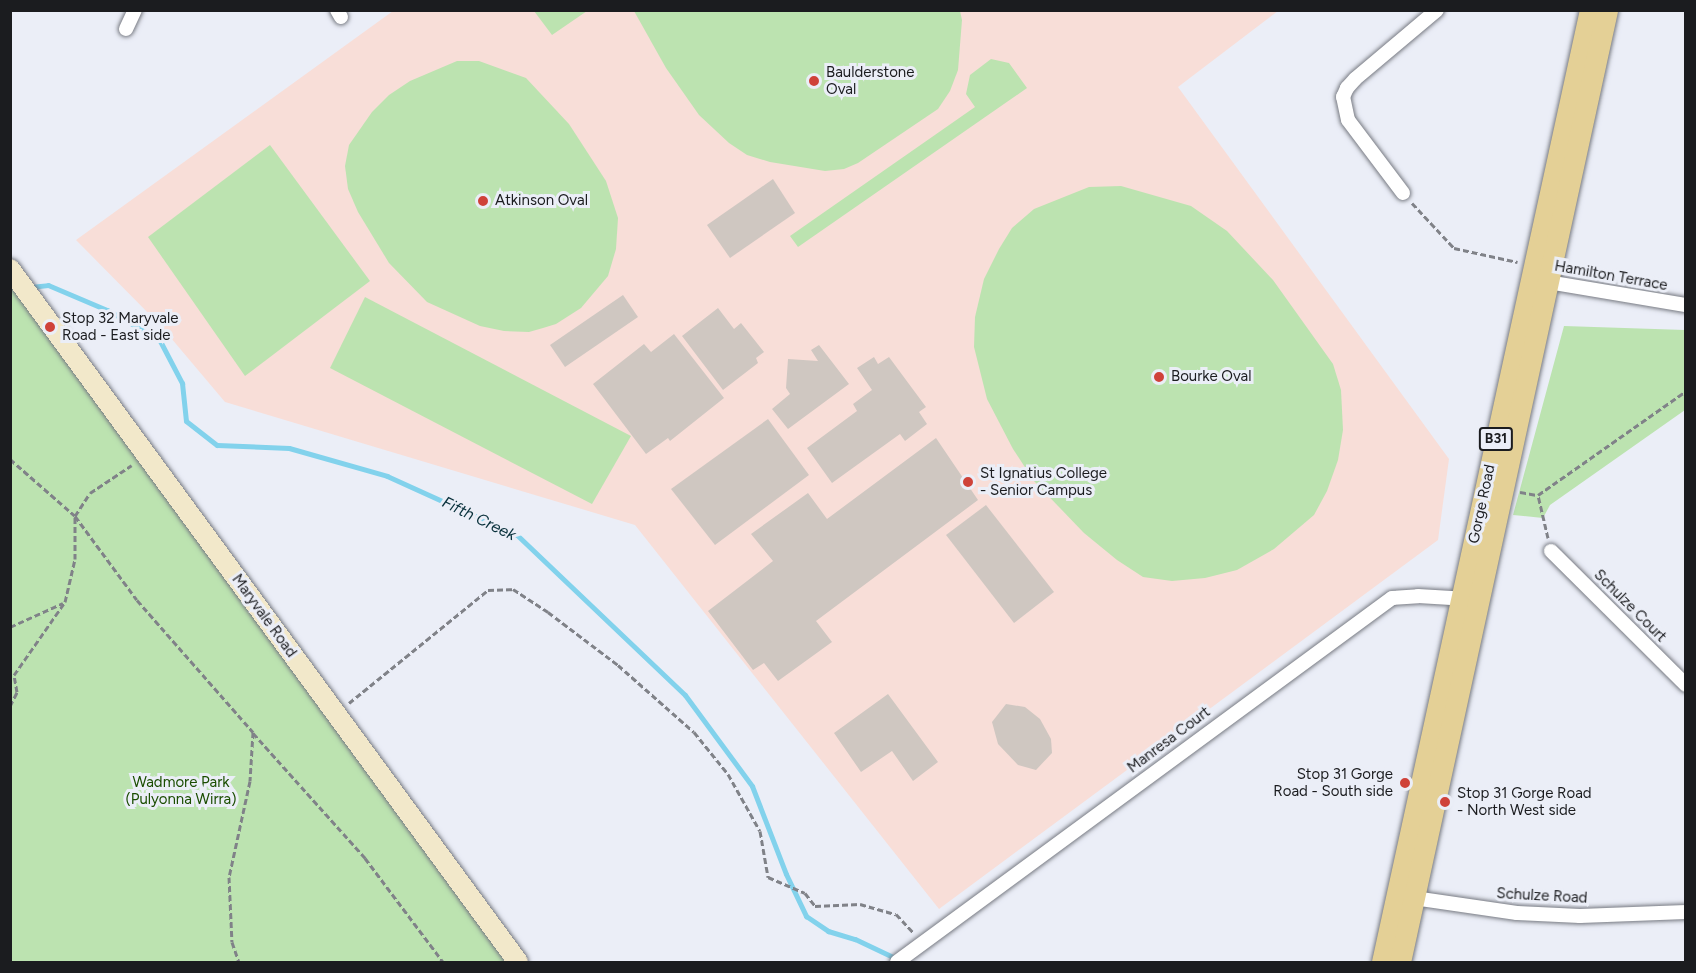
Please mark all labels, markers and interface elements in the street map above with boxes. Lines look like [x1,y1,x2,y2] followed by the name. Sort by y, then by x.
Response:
[826,63,914,98] place label: Baulderstone Oval
[807,74,821,88] marker: Baulderstone Oval
[495,192,588,210] place label: Atkinson Oval
[476,194,490,208] marker: Atkinson Oval
[1553,257,1669,295] street label: Hamilton Terrace
[62,309,178,344] place label: Stop 32 Maryvale Road - East side
[43,320,57,334] marker: Stop 32 Maryvale Road - East side
[1171,368,1252,386] place label: Bourke Oval
[1152,370,1166,384] marker: Bourke Oval
[1478,428,1514,450] road number: B31
[1465,463,1499,545] street label: Gorge Road
[980,464,1107,499] place label: St Ignatius College - Senior Campus
[961,475,975,489] marker: St Ignatius College - Senior Campus
[439,493,519,545] water label: Fifth Creek
[1590,566,1670,646] street label: Schulze Court
[228,571,300,661] street label: Maryvale Road
[1124,703,1214,777] street label: Manresa Court
[1273,765,1393,800] place label: Stop 31 Gorge Road - South side
[125,773,237,808] park label: Wadmore Park (Pulyonna Wirra)
[1398,776,1412,790] marker: Stop 31 Gorge Road - South side
[1457,784,1592,819] place label: Stop 31 Gorge Road - North West side
[1438,795,1452,809] marker: Stop 31 Gorge Road - North West side
[1496,885,1588,907] street label: Schulze Road

